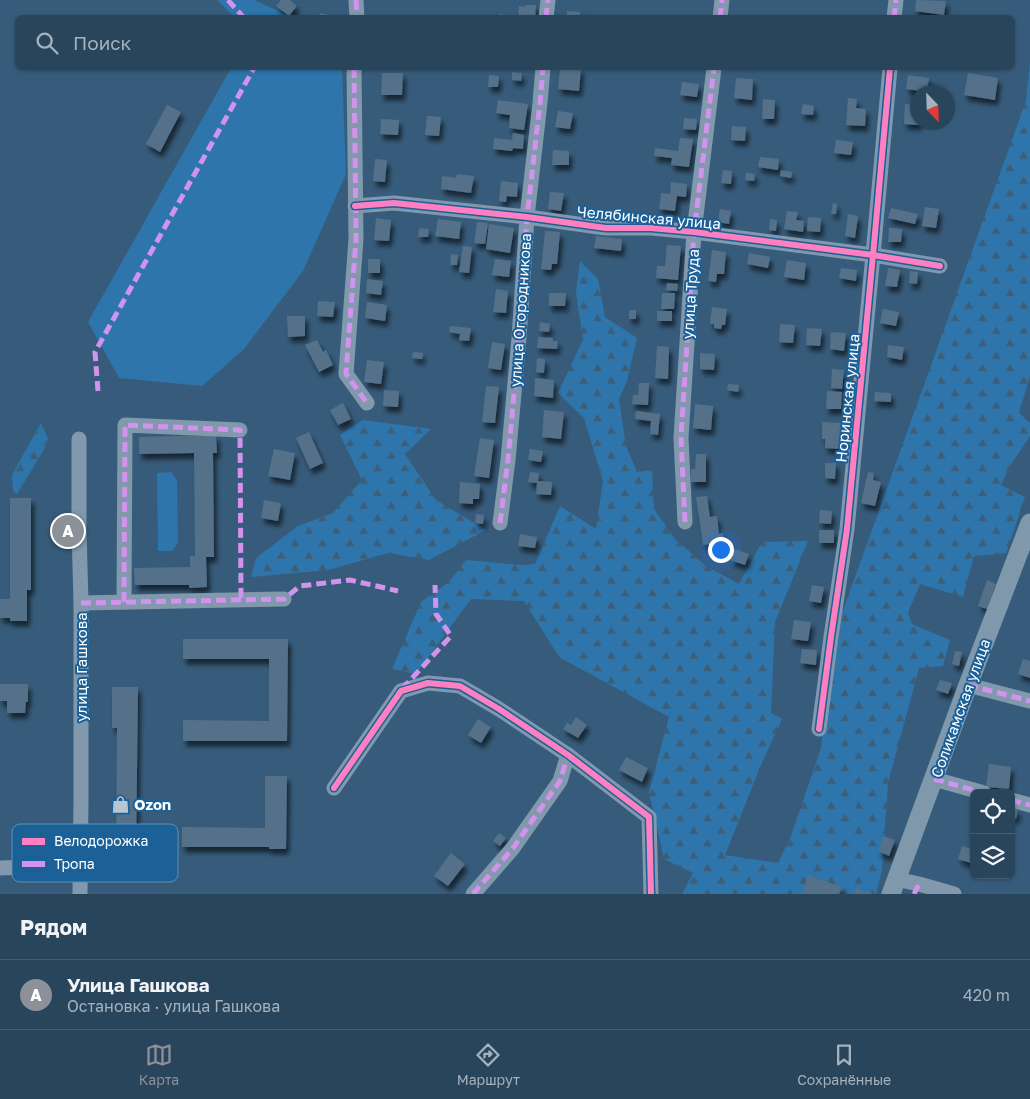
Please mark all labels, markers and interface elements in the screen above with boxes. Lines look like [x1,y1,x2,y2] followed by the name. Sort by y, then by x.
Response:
[15,15,1015,70] search box
[33,29,61,57] icon: search
[73,31,132,54] text: Поиск
[910,85,955,130] north arrow
[576,202,722,232] street label: Челябинская улица
[506,232,534,388] street label: улица Огородникова
[678,248,702,340] street label: улица Труда
[831,333,863,463] street label: Норинская улица
[52,512,84,550] pin: A
[708,537,734,563] your location
[72,612,90,722] street label: улица Гашкова
[927,636,993,780] street label: Соликамская улица
[970,789,1015,879] map controls
[970,789,1015,834] button: locate
[110,794,130,814] shop icon: Ozon
[134,795,171,813] place label: Ozon
[12,824,178,882] legend
[54,832,148,849] text: Велодорожка
[970,834,1015,879] button: layers
[54,855,95,872] text: Тропа
[20,914,87,940] text: Рядом
[67,973,210,996] text: Улица Гашкова
[30,985,42,1005] text: A
[963,985,1010,1005] text: 420 m
[67,996,280,1016] text: Остановка · улица Гашкова
[139,1041,179,1088] tab: Карта
[457,1041,520,1088] tab: Маршрут
[797,1041,891,1088] tab: Сохранённые

